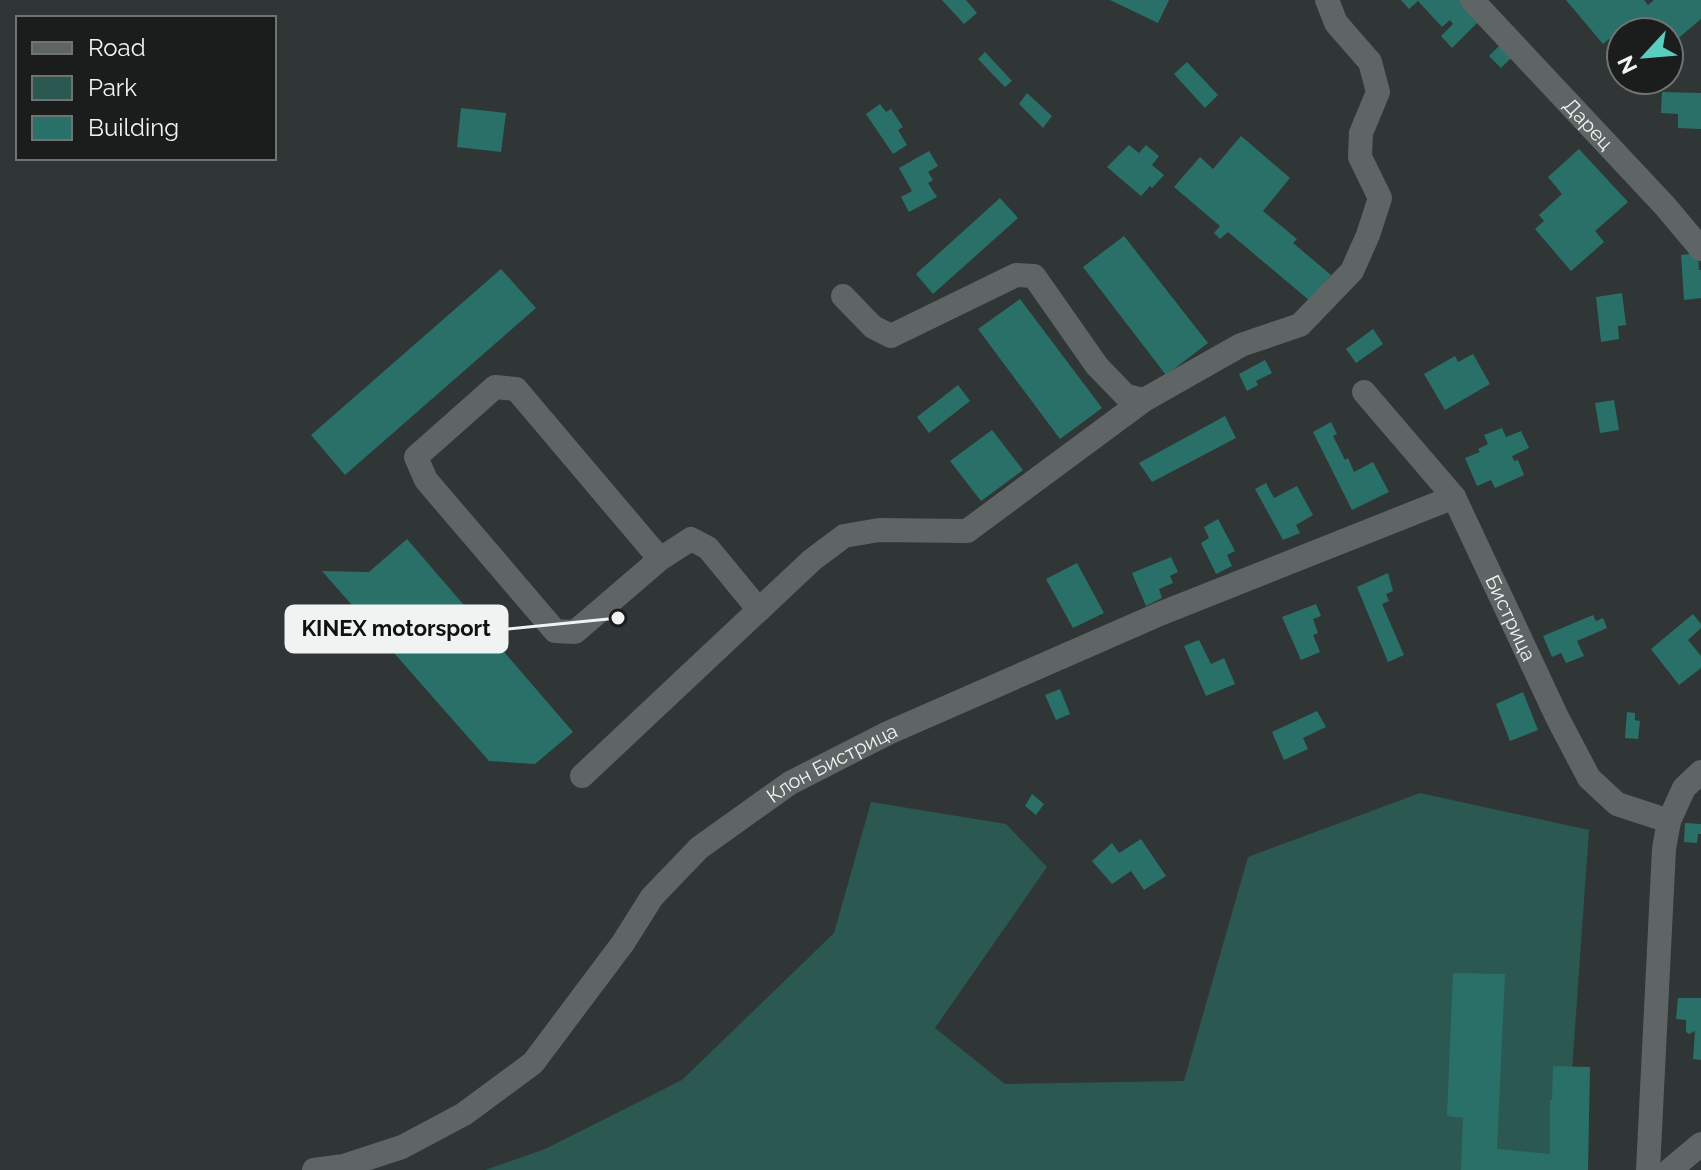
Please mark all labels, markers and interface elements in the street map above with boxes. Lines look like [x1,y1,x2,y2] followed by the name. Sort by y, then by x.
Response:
[16,16,276,160] legend
[1605,16,1685,96] north arrow
[88,33,146,62] text: Road
[1612,52,1642,78] text: N
[88,73,137,102] text: Park
[1558,93,1618,155] street label: Дарец
[88,113,179,142] text: Building
[1480,571,1541,665] street label: Бистрица
[286,606,507,652] callout: KINEX motorsport
[301,615,491,641] text: KINEX motorsport
[762,718,901,808] street label: Клон Бистрица

